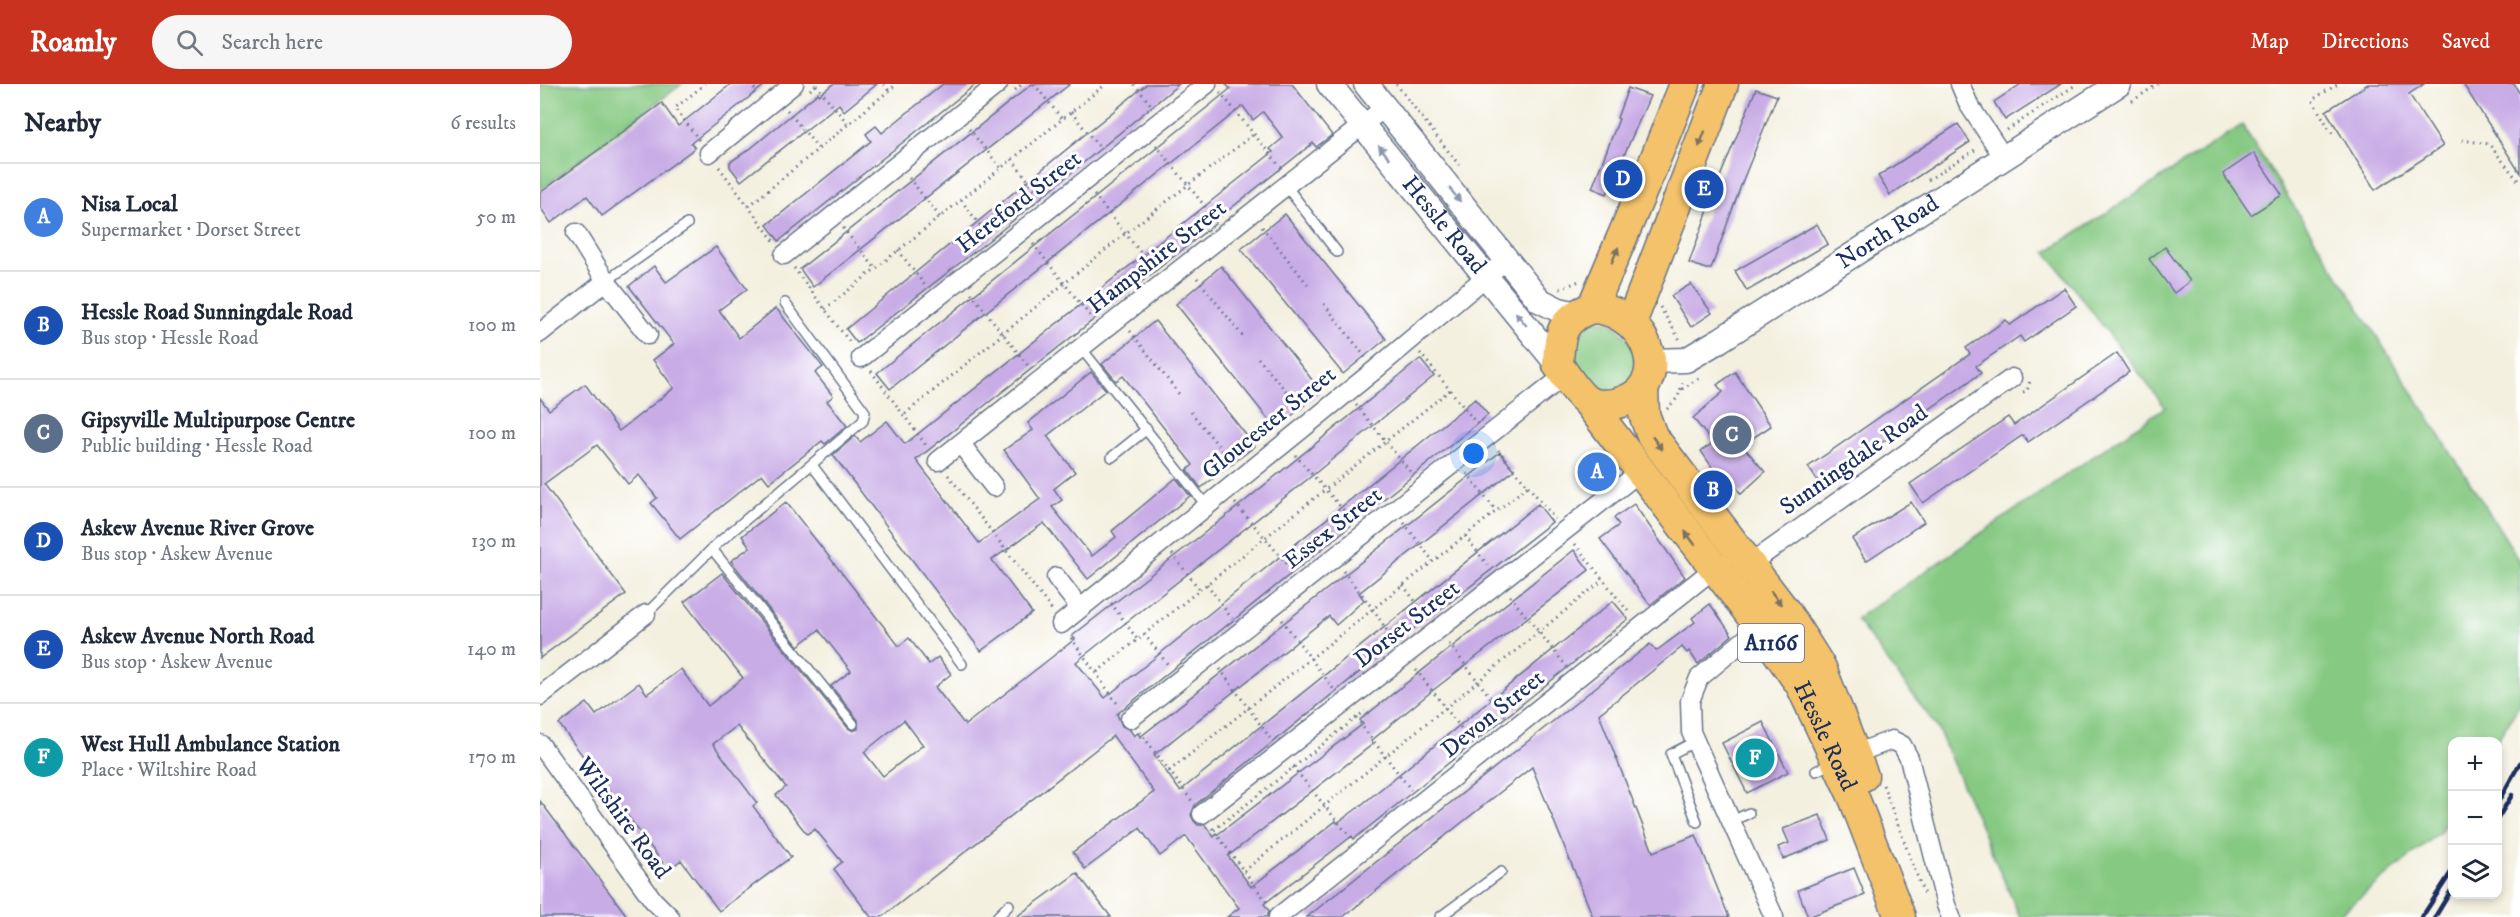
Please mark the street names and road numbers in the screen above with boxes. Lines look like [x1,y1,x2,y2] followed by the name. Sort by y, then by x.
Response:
[950,144,1088,260] street label: Hereford Street
[1395,170,1493,280] street label: Hessle Road
[1831,189,1944,276] street label: North Road
[1082,193,1233,321] street label: Hampshire Street
[1196,360,1342,486] street label: Gloucester Street
[1774,398,1934,522] street label: Sunningdale Road
[1278,480,1388,576] street label: Essex Street
[1348,573,1466,675] street label: Dorset Street
[1738,624,1804,662] road number: A1166
[1435,663,1551,765] street label: Devon Street
[1786,676,1864,796] street label: Hessle Road
[568,750,677,885] street label: Wiltshire Road

